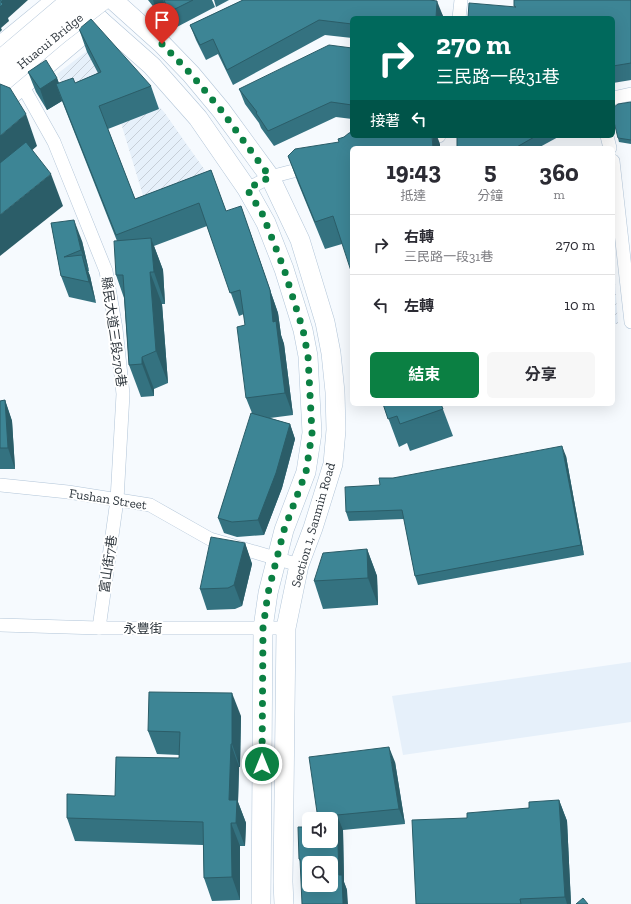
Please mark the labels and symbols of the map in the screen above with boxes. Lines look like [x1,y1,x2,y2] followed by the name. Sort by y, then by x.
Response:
[145,3,179,44] pin
[14,10,86,72] street label: Huacui Bridge
[99,276,129,388] street label: 縣民大道三段270巷
[288,461,338,589] street label: Section 1, Sanmin Road
[68,485,148,513] street label: Fushan Street
[97,534,119,594] street label: 富山街7巷
[123,621,163,636] street label: 永豐街
[241,743,283,785] position arrow

